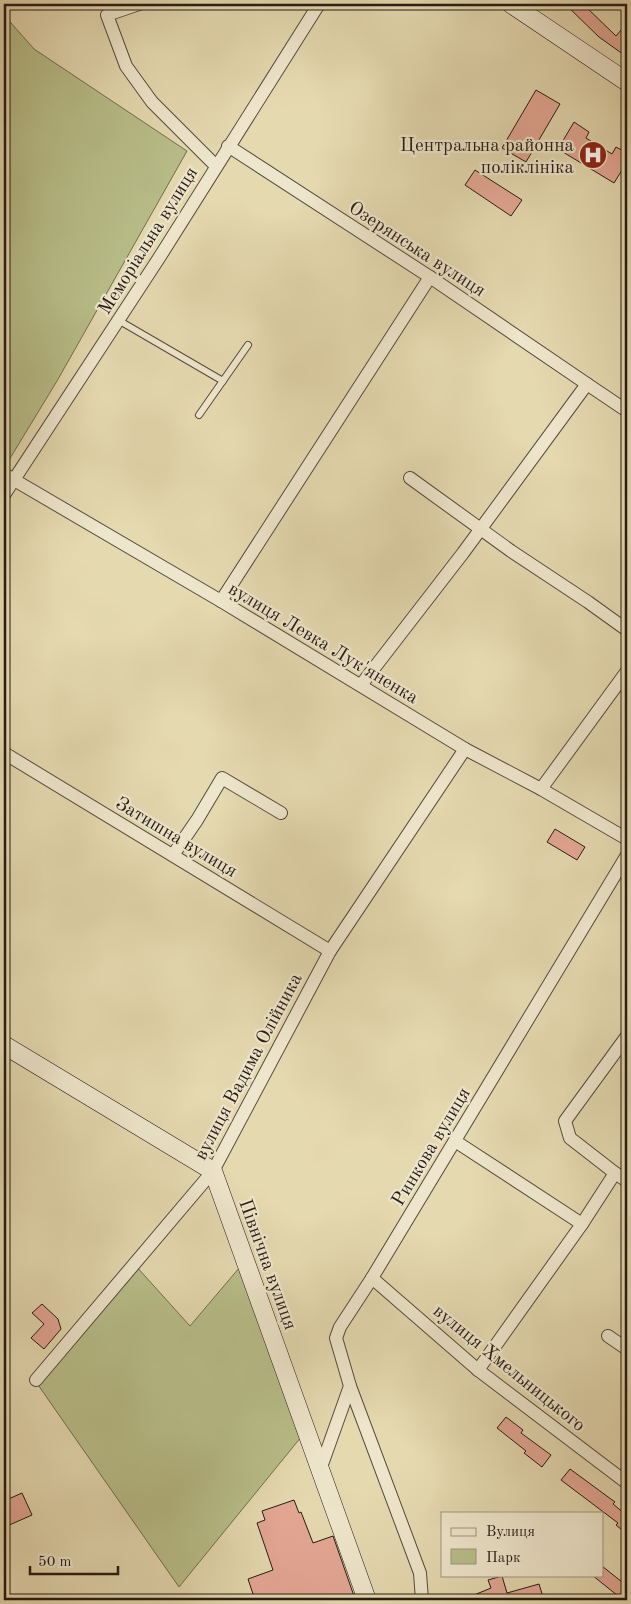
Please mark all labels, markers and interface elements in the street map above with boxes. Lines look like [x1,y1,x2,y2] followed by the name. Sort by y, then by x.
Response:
[400,137,575,178] place label: Центральна районна поліклініка
[578,140,608,170] hospital icon: Центральна районна поліклініка
[96,164,202,319] street label: Меморіальна вулиця
[345,199,489,301] street label: Озерянська вулиця
[224,580,421,709] street label: вулиця Левка Лук'яненка
[112,794,240,882] street label: Затишна вулиця
[192,970,307,1164] street label: вулиця Вадима Олійника
[389,1085,475,1210] street label: Ринкова вулиця
[234,1197,299,1333] street label: Північна вулиця
[429,1302,588,1436] street label: вулиця Хмельницького
[441,1512,604,1576] legend
[486,1525,535,1540] text: Вулиця
[30,1544,118,1576] scale bar
[486,1551,521,1566] text: Парк
[38,1555,72,1570] text: 50 m

